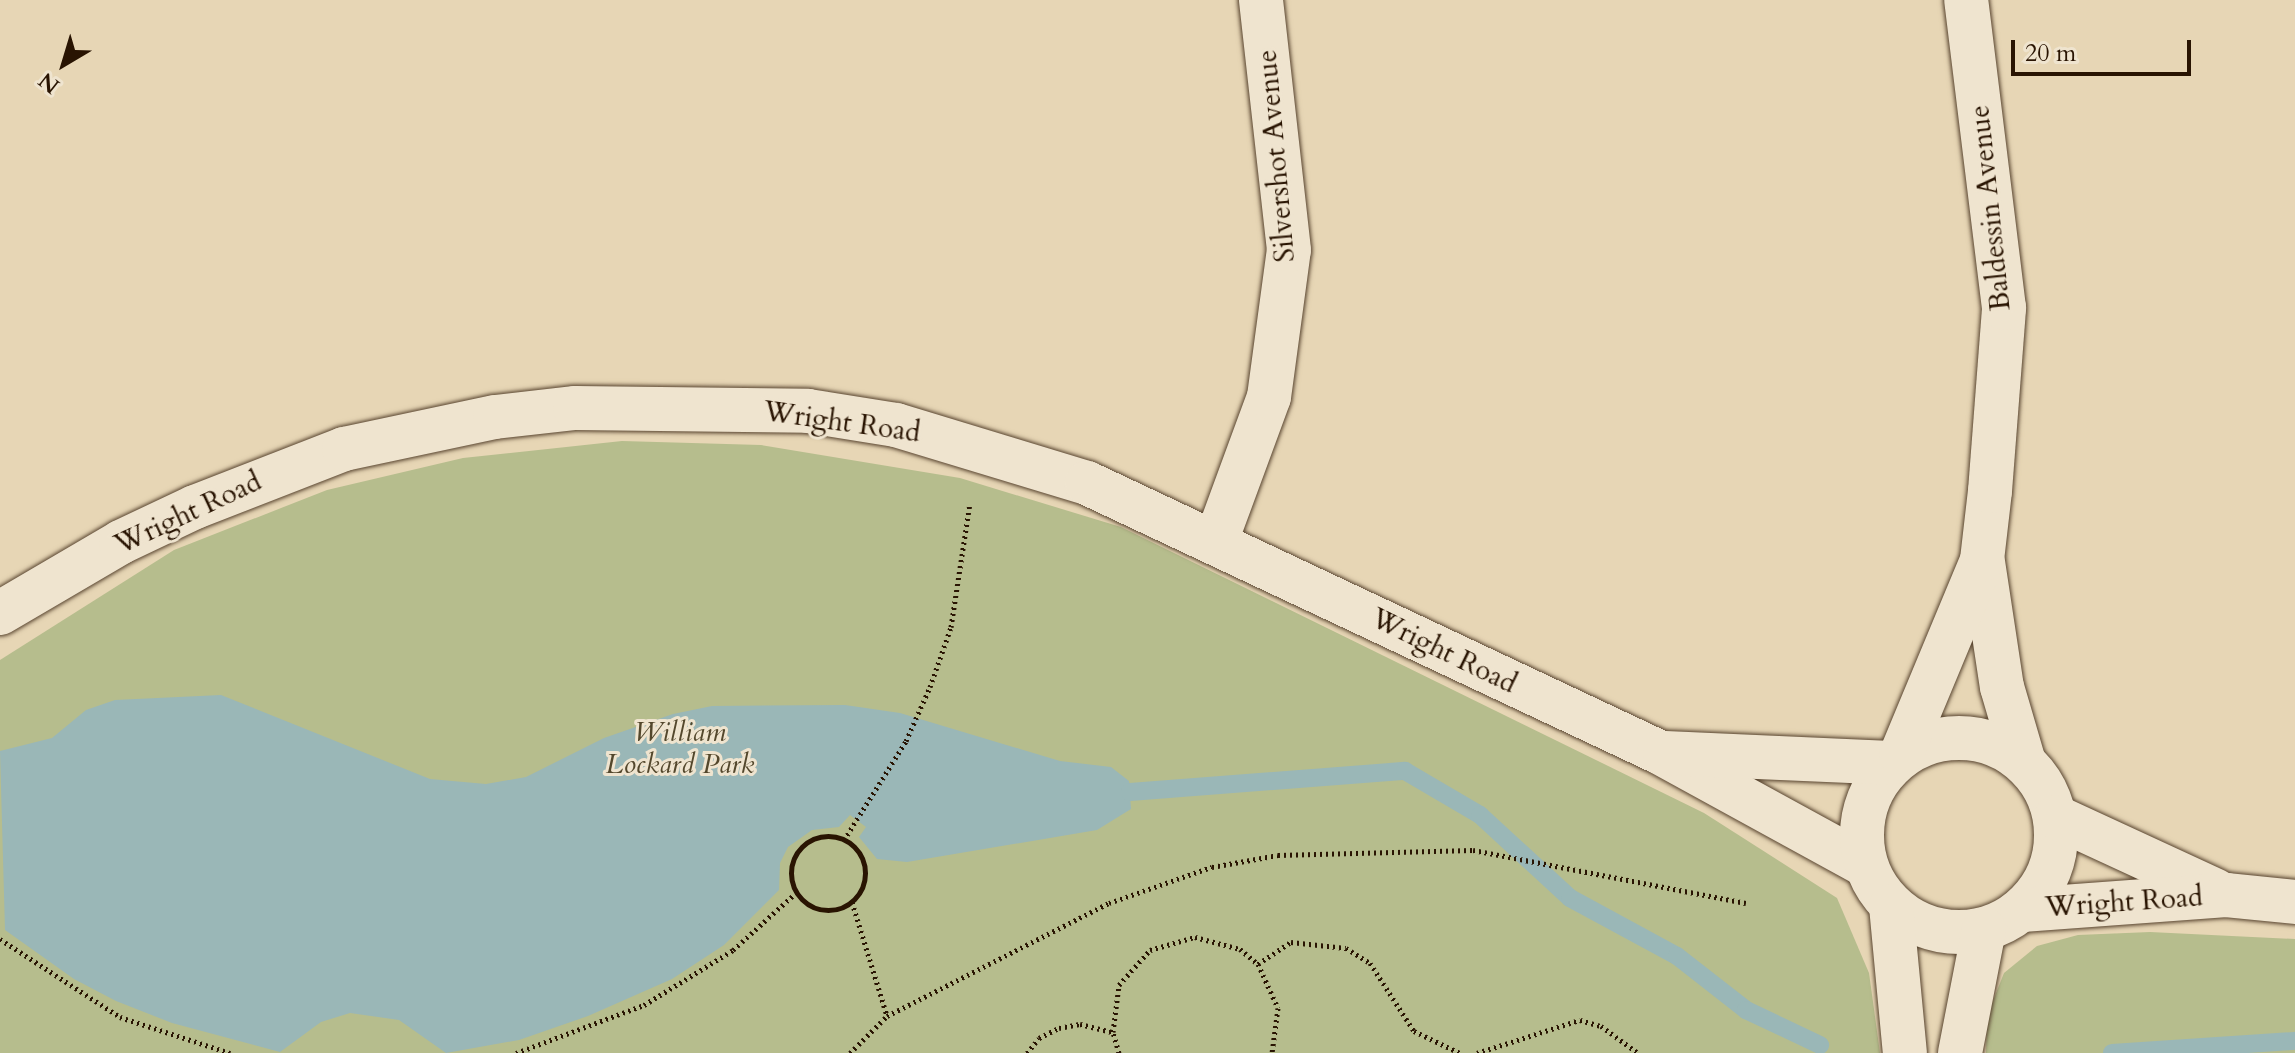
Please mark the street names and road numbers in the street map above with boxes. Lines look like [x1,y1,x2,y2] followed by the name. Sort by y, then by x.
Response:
[1250,48,1302,264] street label: Silvershot Avenue
[1962,103,2018,313] street label: Baldessin Avenue
[761,394,923,450] street label: Wright Road
[109,464,267,562] street label: Wright Road
[1366,601,1522,701] street label: Wright Road
[2044,880,2204,924] street label: Wright Road

